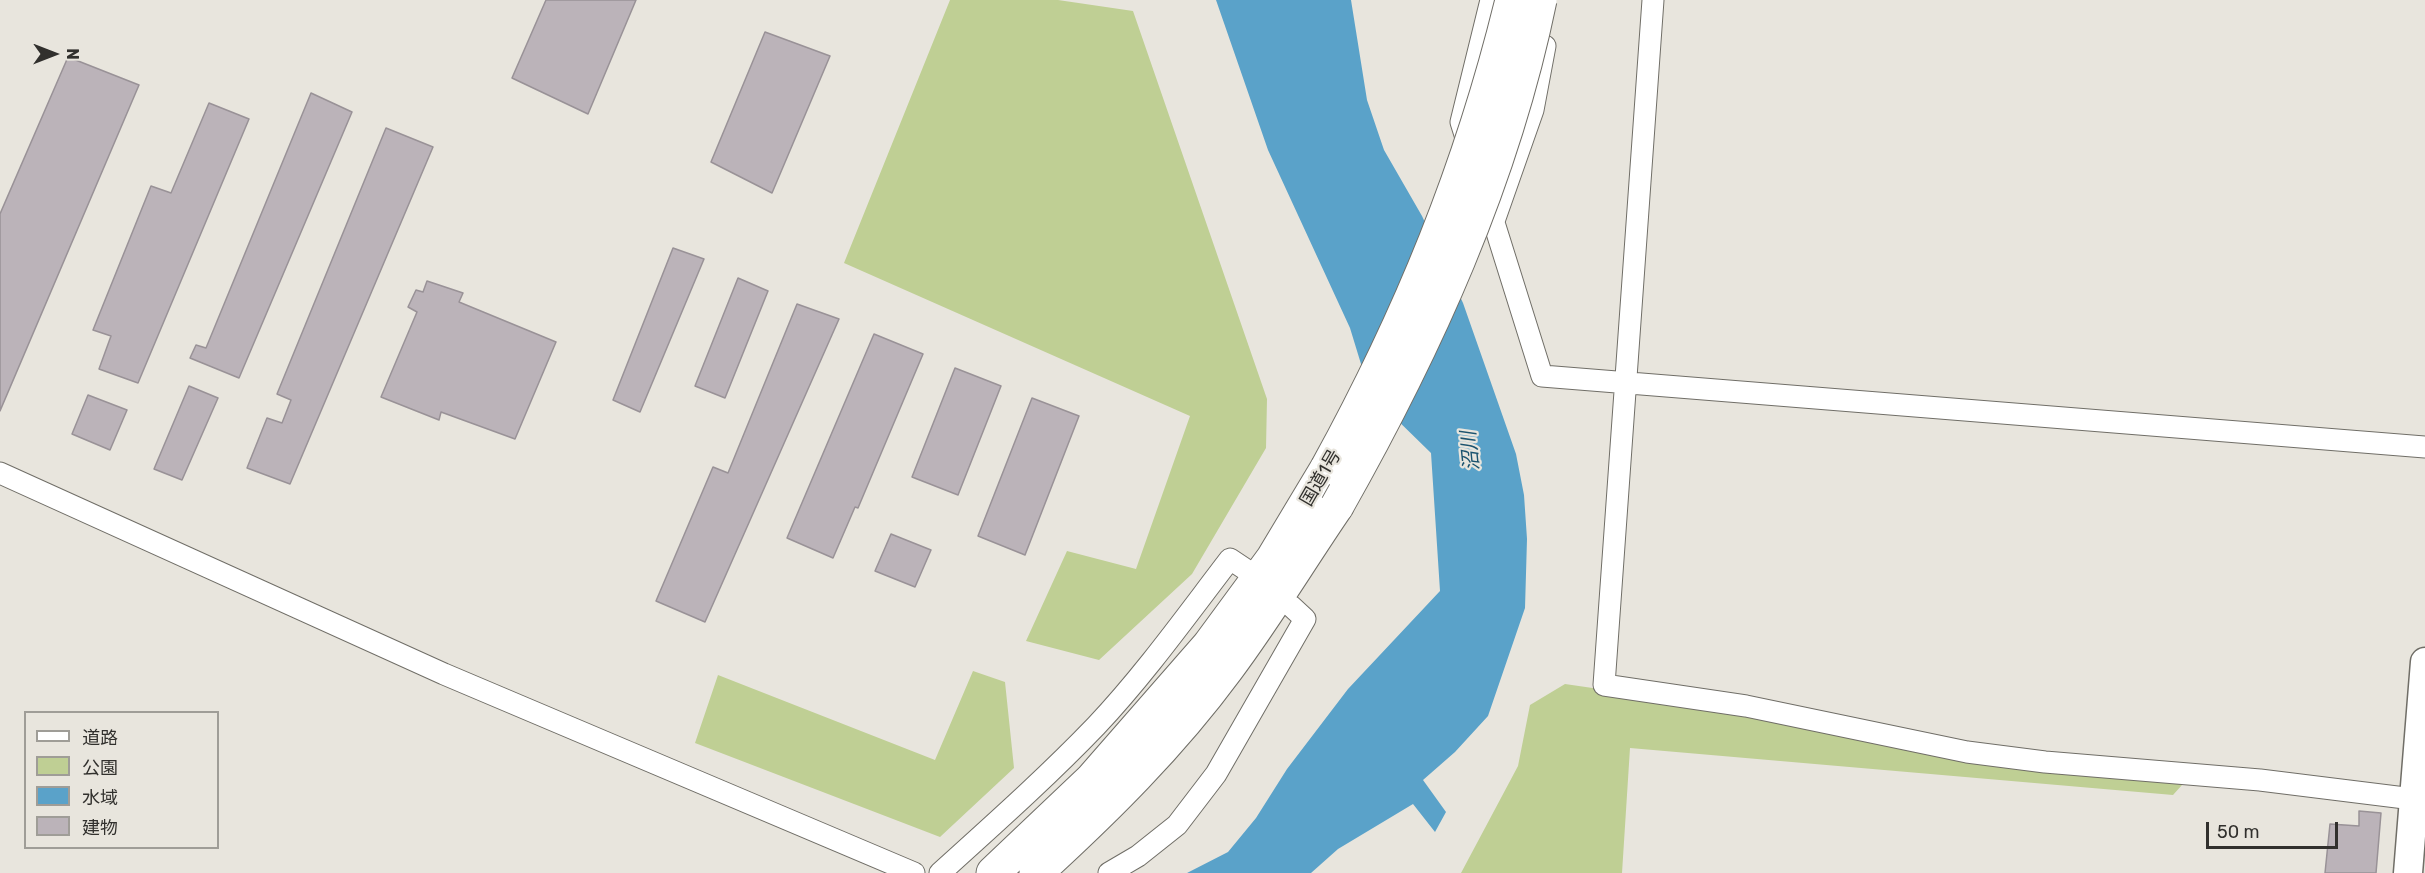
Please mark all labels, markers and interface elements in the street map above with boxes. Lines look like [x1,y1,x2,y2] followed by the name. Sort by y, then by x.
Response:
[24,24,84,84] north arrow
[63,48,82,60] text: N
[1457,430,1485,472] water label: 沼川
[1296,446,1346,510] street label: 国道1号
[24,711,219,849] legend
[82,727,118,749] text: 道路
[82,757,118,779] text: 公園
[82,787,118,809] text: 水域
[2209,810,2341,848] scale bar
[82,817,118,839] text: 建物
[2217,821,2260,843] text: 50 m

